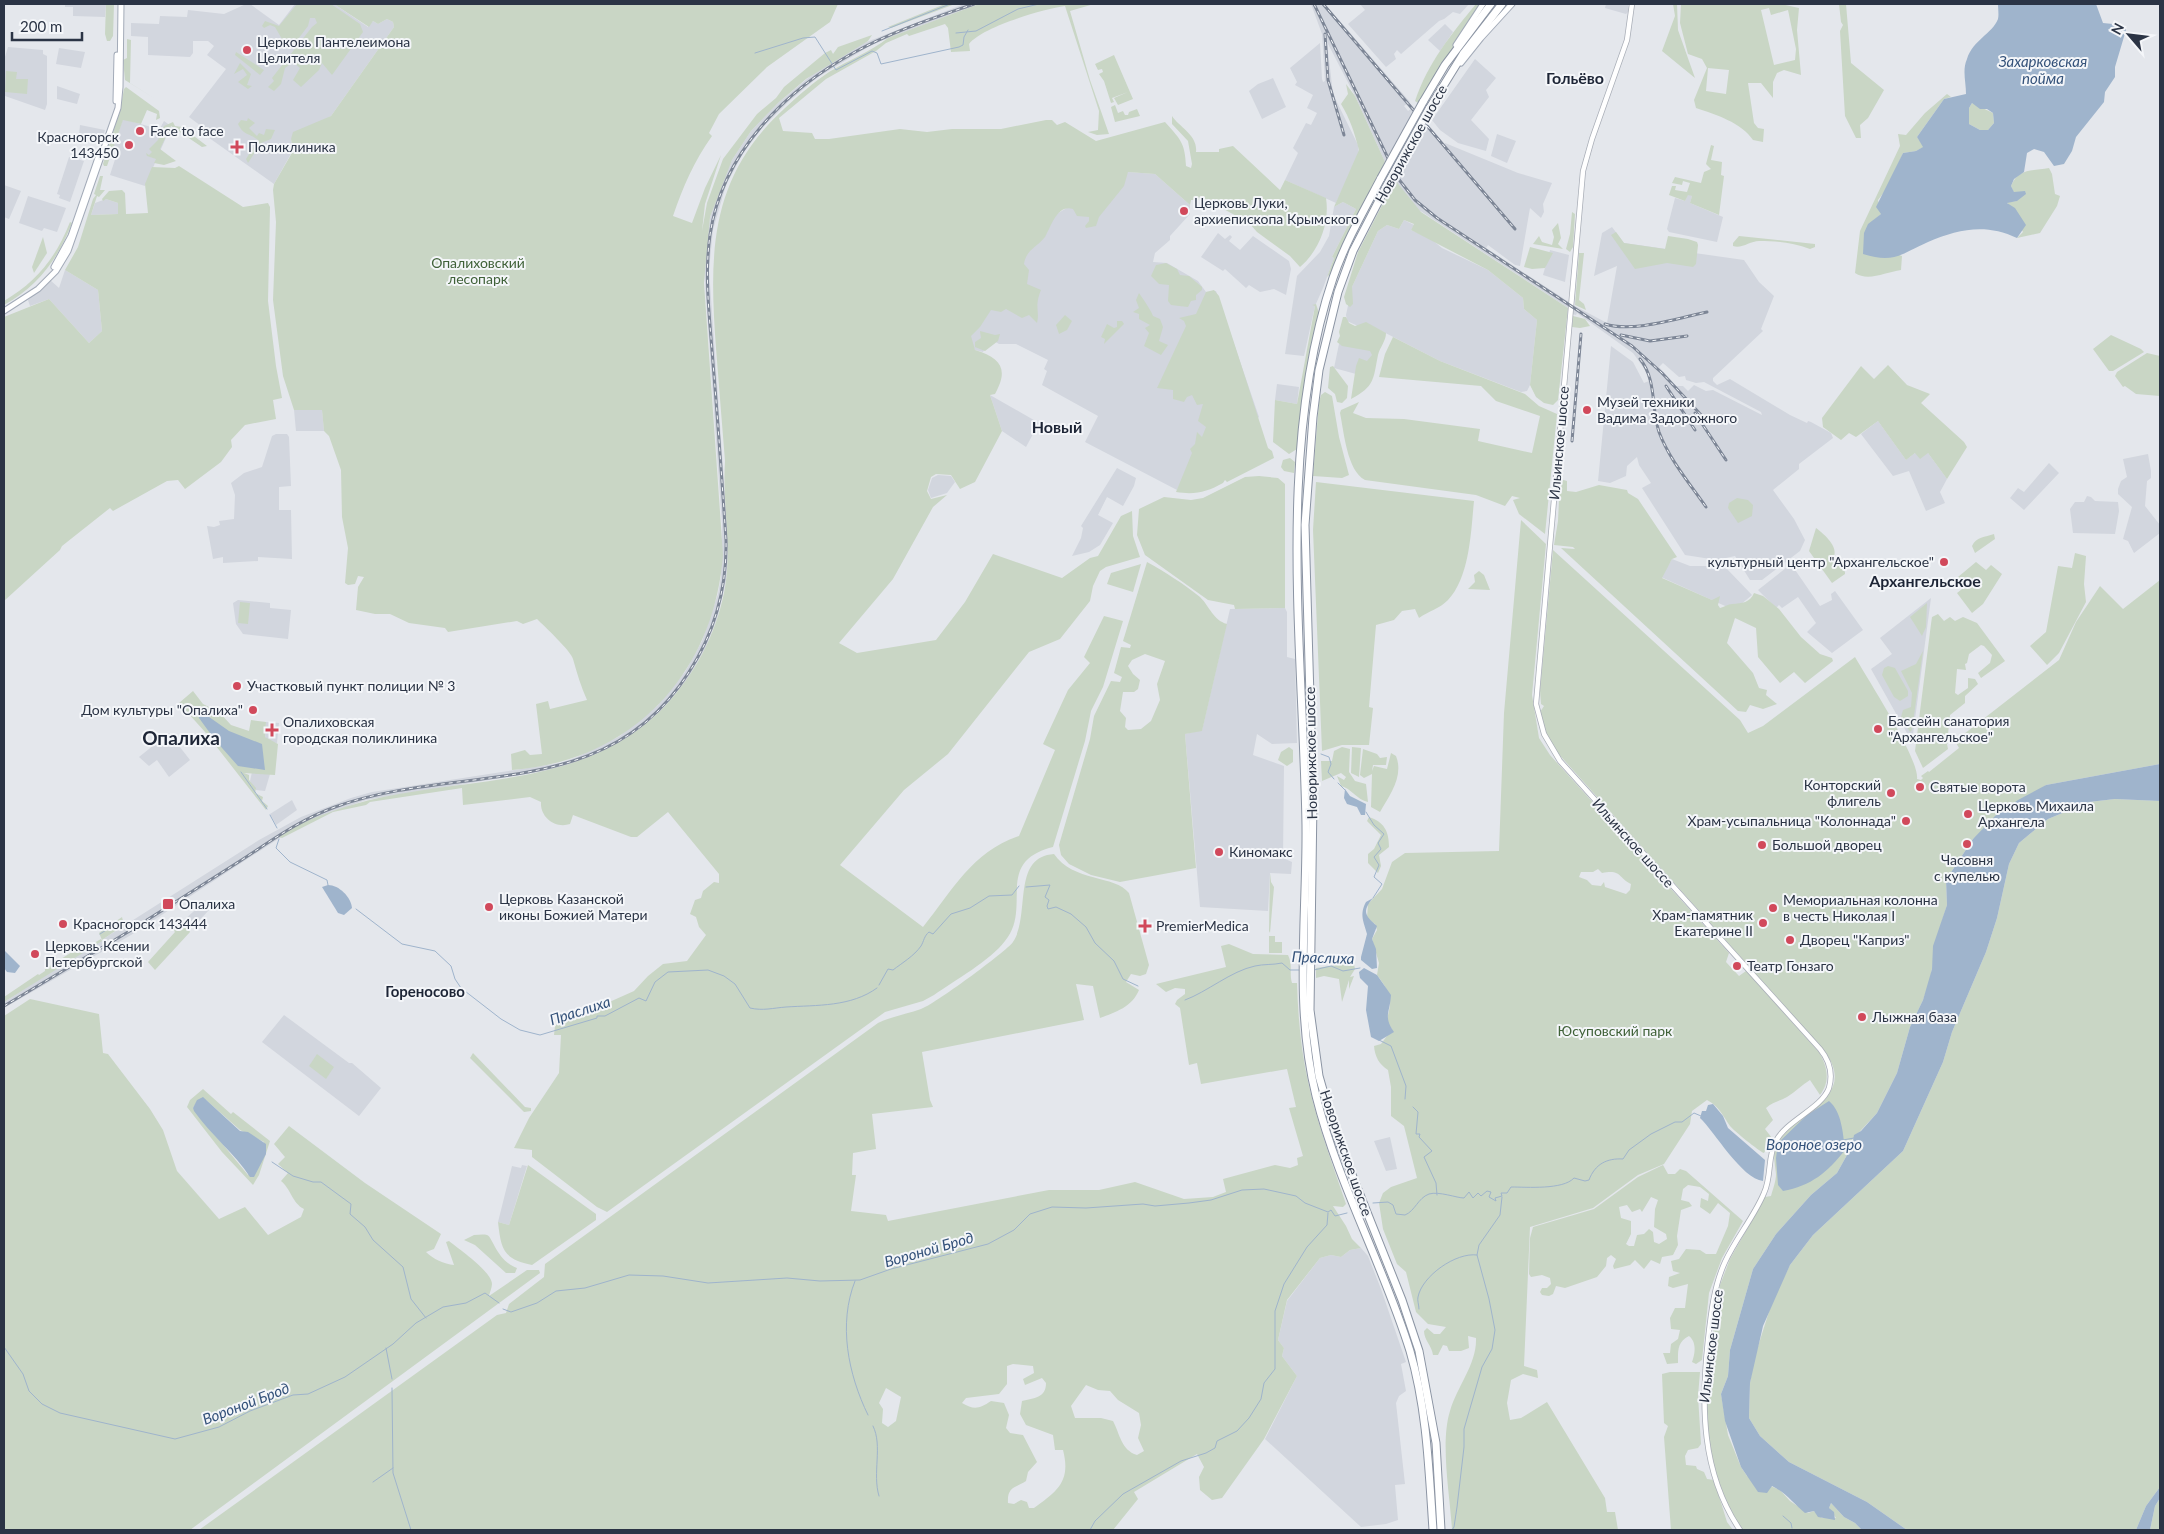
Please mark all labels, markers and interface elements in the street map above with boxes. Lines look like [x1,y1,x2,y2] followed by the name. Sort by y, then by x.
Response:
[12,10,82,42] scale bar
[2104,10,2154,60] north arrow
[20,17,62,35] text: 200 m
[2107,20,2127,37] text: N
[257,33,410,66] place label: Церковь Пантелеимона Целителя
[241,44,253,56] marker: Церковь Пантелеимона Целителя
[1998,52,2087,87] water label: Захарковская пойма
[1546,68,1604,87] district label: Гольёво
[1371,82,1450,206] street label: Новорижское шоссе
[150,122,224,139] place label: Face to face
[134,125,146,137] marker: Face to face
[37,128,120,161] place label: Красногорск 143450
[248,138,336,155] place label: Поликлиника
[123,139,135,151] marker: Красногорск 143450
[230,140,244,154] marker: Поликлиника
[1194,194,1359,227] place label: Церковь Луки, архиепископа Крымского
[1178,205,1190,217] marker: Церковь Луки, архиепископа Крымского
[431,254,525,287] park label: Опалиховский лесопарк
[1545,385,1572,500] street label: Ильинское шоссе
[1597,393,1737,426] place label: Музей техники Вадима Задорожного
[1581,404,1593,416] marker: Музей техники Вадима Задорожного
[1032,417,1082,436] district label: Новый
[1708,553,1934,570] place label: культурный центр "Архангельское"
[1938,556,1950,568] marker: культурный центр "Архангельское"
[1868,571,1981,590] district label: Архангельское
[247,677,455,694] place label: Участковый пункт полиции № 3
[231,680,243,692] marker: Участковый пункт полиции № 3
[1301,687,1320,819] street label: Новорижское шоссе
[81,701,243,718] place label: Дом культуры "Опалиха"
[247,704,259,716] marker: Дом культуры "Опалиха"
[1888,712,2009,745] place label: Бассейн санатория "Архангельское"
[283,713,437,746] place label: Опалиховская городская поликлиника
[265,723,279,737] marker: Опалиховская городская поликлиника
[1872,723,1884,735] marker: Бассейн санатория "Архангельское"
[142,726,220,749] district label: Опалиха
[1804,776,1881,809] place label: Конторский флигель
[1930,778,2026,795] place label: Святые ворота
[1914,781,1926,793] marker: Святые ворота
[1885,787,1897,799] marker: Конторский флигель
[1589,795,1678,891] street label: Ильинское шоссе
[1978,797,2094,830] place label: Церковь Михаила Архангела
[1962,808,1974,820] marker: Церковь Михаила Архангела
[1687,812,1896,829] place label: Храм-усыпальница "Колоннада"
[1900,815,1912,827] marker: Храм-усыпальница "Колоннада"
[1772,836,1882,853] place label: Большой дворец
[1961,838,1973,850] marker: Часовня с купелью
[1756,839,1768,851] marker: Большой дворец
[1229,843,1293,860] place label: Киномакс
[1213,846,1225,858] marker: Киномакс
[1934,851,2000,884] place label: Часовня с купелью
[499,890,648,923] place label: Церковь Казанской иконы Божией Матери
[1783,891,1938,924] place label: Мемориальная колонна в честь Николая I
[179,895,235,912] place label: Опалиха
[161,897,175,911] marker: Опалиха
[483,901,495,913] marker: Церковь Казанской иконы Божией Матери
[1767,902,1779,914] marker: Мемориальная колонна в честь Николая I
[1652,906,1754,939] place label: Храм-памятник Екатерине II
[73,915,207,932] place label: Красногорск 143444
[1156,917,1249,934] place label: PremierMedica
[1757,917,1769,929] marker: Храм-памятник Екатерине II
[57,918,69,930] marker: Красногорск 143444
[1138,919,1152,933] marker: PremierMedica
[1800,931,1910,948] place label: Дворец "Каприз"
[1784,934,1796,946] marker: Дворец "Каприз"
[45,937,150,970] place label: Церковь Ксении Петербургской
[1291,947,1355,967] water label: Праслиха
[29,948,41,960] marker: Церковь Ксении Петербургской
[1747,957,1834,974] place label: Театр Гонзаго
[1731,960,1743,972] marker: Театр Гонзаго
[385,982,465,1000] district label: Гореносово
[547,992,613,1028] water label: Праслиха
[1871,1008,1957,1025] place label: Лыжная база
[1856,1011,1868,1023] marker: Лыжная база
[1558,1022,1673,1039] park label: Юсуповский парк
[1317,1087,1376,1218] street label: Новорижское шоссе
[1766,1135,1862,1153] water label: Вороное озеро
[882,1228,975,1270] water label: Вороной Брод
[1695,1288,1726,1404] street label: Ильинское шоссе
[200,1378,292,1428] water label: Вороной Брод

